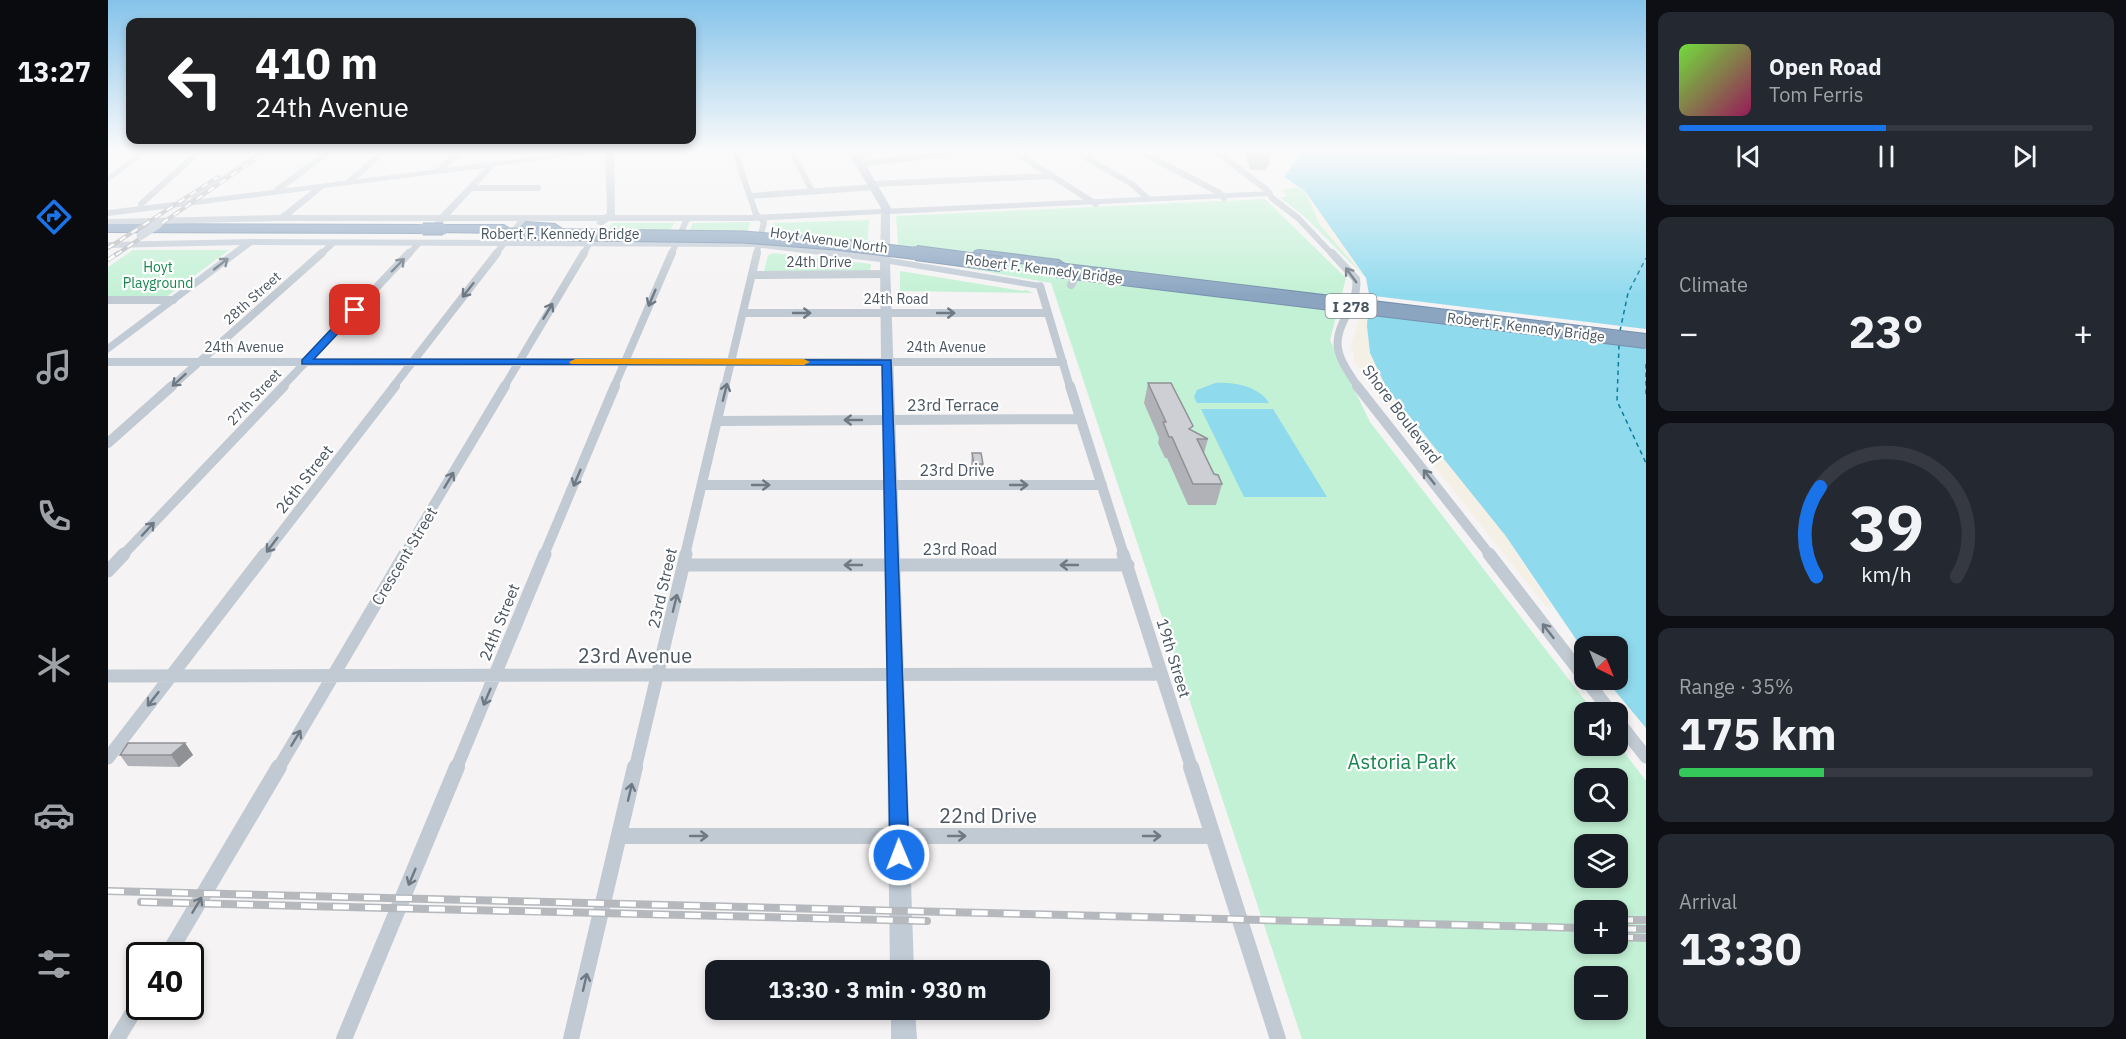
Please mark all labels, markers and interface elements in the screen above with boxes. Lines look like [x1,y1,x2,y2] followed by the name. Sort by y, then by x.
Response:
[255,36,378,91] text: 410 m
[156,42,234,120] icon: left
[1769,52,1882,81] text: Open Road
[17,54,91,89] text: 13:27
[1769,81,1864,108] text: Tom Ferris
[255,89,409,124] text: 24th Avenue
[1732,140,1765,173] icon: previous
[1870,140,1903,173] icon: pause
[2008,140,2041,173] icon: next
[33,196,75,238] icon: directions
[769,223,889,257] street label: Hoyt Avenue North
[481,225,640,243] street label: Robert F. Kennedy Bridge
[964,250,1124,288] street label: Robert F. Kennedy Bridge
[786,253,852,271] street label: 24th Drive
[213,257,229,270] one-way arrow
[123,258,193,292] park label: Hoyt Playground
[390,258,405,273] one-way arrow
[219,267,285,329] street label: 28th Street
[1345,267,1358,283] one-way arrow
[1679,271,1748,298] text: Climate
[462,282,474,298] one-way arrow
[329,284,380,335] pin
[646,288,657,306] one-way arrow
[863,290,929,308] street label: 24th Road
[338,293,371,326] icon: arrive
[1326,294,1376,318] road number: I 278
[1848,302,1924,360] text: 23°
[542,303,554,320] one-way arrow
[792,307,812,319] one-way arrow
[935,307,955,319] one-way arrow
[1446,308,1606,346] street label: Robert F. Kennedy Bridge
[1679,311,1699,354] text: −
[2073,311,2093,354] text: +
[204,338,284,356] street label: 24th Avenue
[906,338,986,356] street label: 24th Avenue
[33,346,75,388] icon: music
[1358,361,1446,467] street label: Shore Boulevard
[223,365,285,429] street label: 27th Street
[172,373,187,387] one-way arrow
[719,383,731,402] one-way arrow
[907,395,999,415] street label: 23rd Terrace
[844,414,864,426] one-way arrow
[271,441,337,517] street label: 26th Street
[919,460,995,480] street label: 23rd Drive
[571,468,582,486] one-way arrow
[1422,469,1435,485] one-way arrow
[444,472,456,489] one-way arrow
[751,479,771,491] one-way arrow
[1009,479,1029,491] one-way arrow
[1849,487,1923,568] text: 39
[33,495,75,537] icon: phone
[367,503,441,609] street label: Crescent Street
[141,521,155,536] one-way arrow
[266,536,279,552] one-way arrow
[923,539,997,559] street label: 23rd Road
[643,546,681,630] street label: 23rd Street
[844,559,864,571] one-way arrow
[1060,559,1080,571] one-way arrow
[1861,560,1911,588] text: km/h
[474,580,524,664] street label: 24th Street
[670,594,682,613] one-way arrow
[1153,616,1195,700] street label: 19th Street
[1542,623,1555,639] one-way arrow
[1574,636,1628,690] north arrow
[1574,636,1628,1020] map controls
[578,642,692,669] street label: 23rd Avenue
[33,644,75,686] icon: climate
[1679,673,1794,700] text: Range · 35%
[481,687,492,705] one-way arrow
[147,691,160,707] one-way arrow
[1574,702,1628,756] button: sound
[1679,704,1837,762] text: 175 km
[291,730,303,747] one-way arrow
[1348,748,1457,775] park label: Astoria Park
[1574,768,1628,822] button: search
[624,783,636,802] one-way arrow
[33,794,75,836] icon: car
[939,802,1037,829] street label: 22nd Drive
[867,823,931,887] position arrow
[688,830,708,842] one-way arrow
[946,830,966,842] one-way arrow
[1141,830,1161,842] one-way arrow
[1574,834,1628,888] button: layers
[406,867,417,885] one-way arrow
[1679,888,1737,915] text: Arrival
[191,897,203,914] one-way arrow
[1574,900,1628,954] button: +
[1679,919,1802,977] text: 13:30
[126,942,204,1020] speed limit sign: 40
[33,943,75,985] icon: filters
[1574,966,1628,1020] button: −
[579,973,591,992] one-way arrow
[768,975,987,1004] text: 13:30 · 3 min · 930 m

